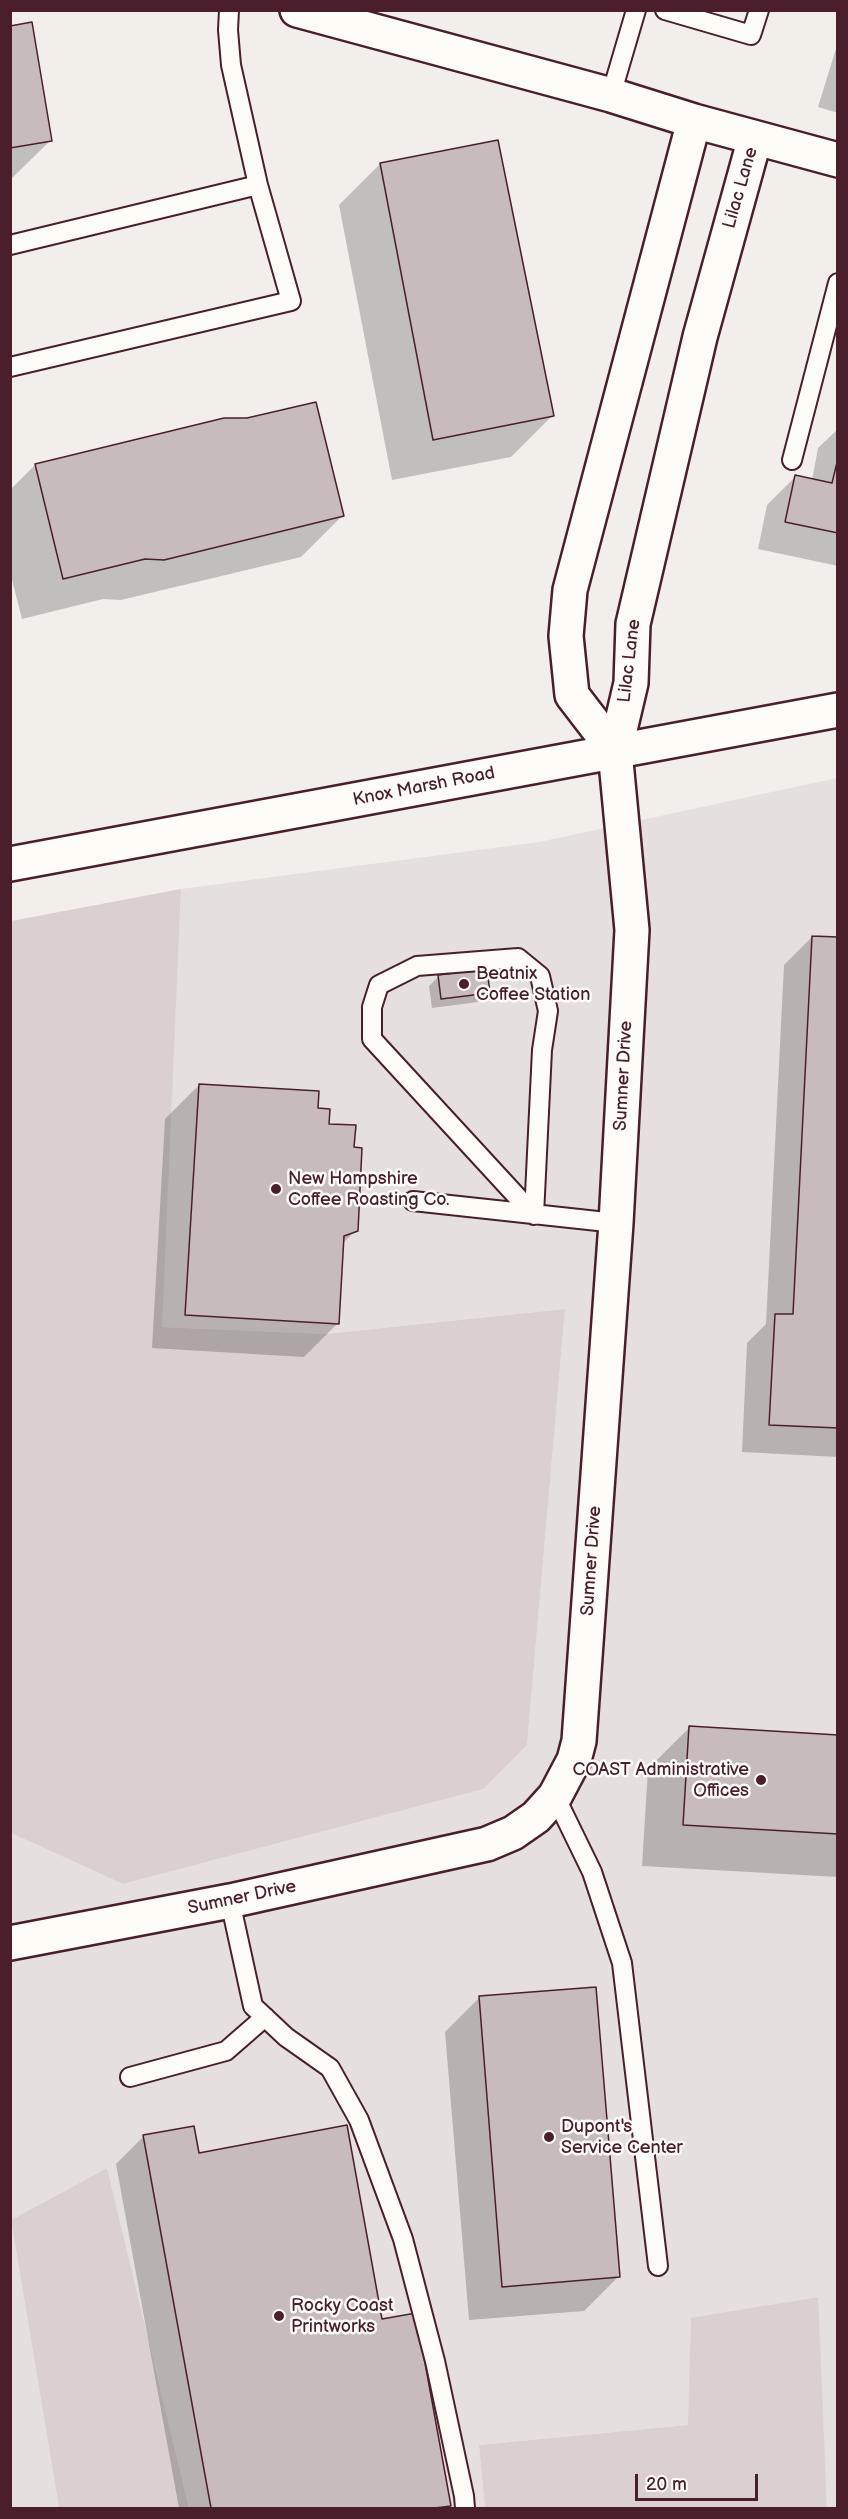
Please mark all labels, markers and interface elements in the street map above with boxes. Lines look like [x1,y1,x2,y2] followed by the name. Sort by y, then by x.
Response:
[719,145,763,231] street label: Lilac Lane
[614,618,646,704] street label: Lilac Lane
[351,763,497,811] street label: Knox Marsh Road
[476,963,590,1006] place label: Beatnix Coffee Station
[457,977,471,991] marker: Beatnix Coffee Station
[610,1020,638,1132] street label: Sumner Drive
[288,1168,449,1210] place label: New Hampshire Coffee Roasting Co.
[269,1182,283,1196] marker: New Hampshire Coffee Roasting Co.
[577,1505,607,1617] street label: Sumner Drive
[572,1759,749,1802] place label: COAST Administrative Offices
[754,1773,768,1787] marker: COAST Administrative Offices
[186,1876,298,1920] street label: Sumner Drive
[561,2116,683,2158] place label: Dupont's Service Center
[542,2130,556,2144] marker: Dupont's Service Center
[291,2295,393,2338] place label: Rocky Coast Printworks
[272,2309,286,2323] marker: Rocky Coast Printworks
[638,2462,761,2500] scale bar
[646,2474,687,2495] text: 20 m

